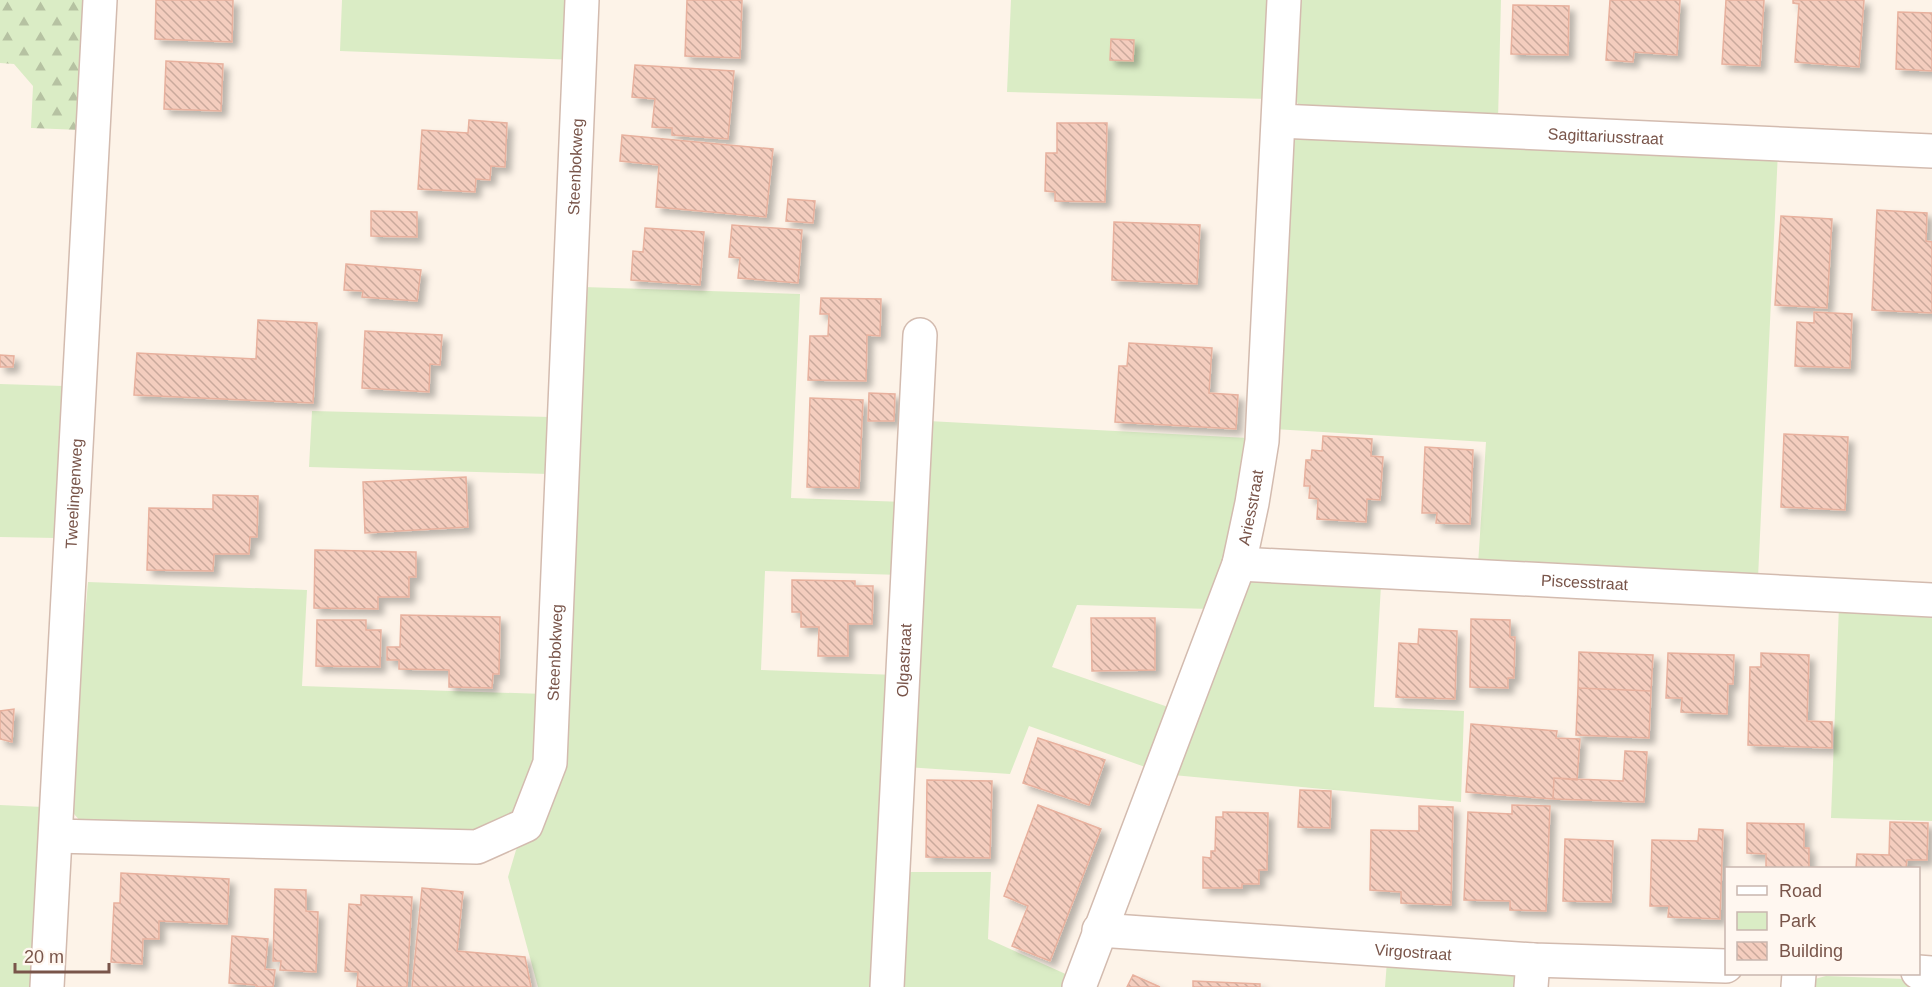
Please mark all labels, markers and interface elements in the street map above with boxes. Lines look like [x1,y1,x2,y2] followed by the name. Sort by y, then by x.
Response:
[564,118,586,216] street label: Steenbokweg
[1547,125,1664,147] street label: Sagittariusstraat
[62,438,85,549] street label: Tweelingenweg
[1235,468,1266,547] street label: Ariesstraat
[1541,571,1629,593] street label: Piscesstraat
[544,604,565,701] street label: Steenbokweg
[893,623,914,698] street label: Olgastraat
[1725,867,1920,975] legend
[1779,881,1822,901] text: Road
[1779,911,1817,931] text: Park
[15,936,110,974] scale bar
[1374,941,1453,963] street label: Virgostraat
[1779,941,1843,961] text: Building
[24,947,64,967] text: 20 m

